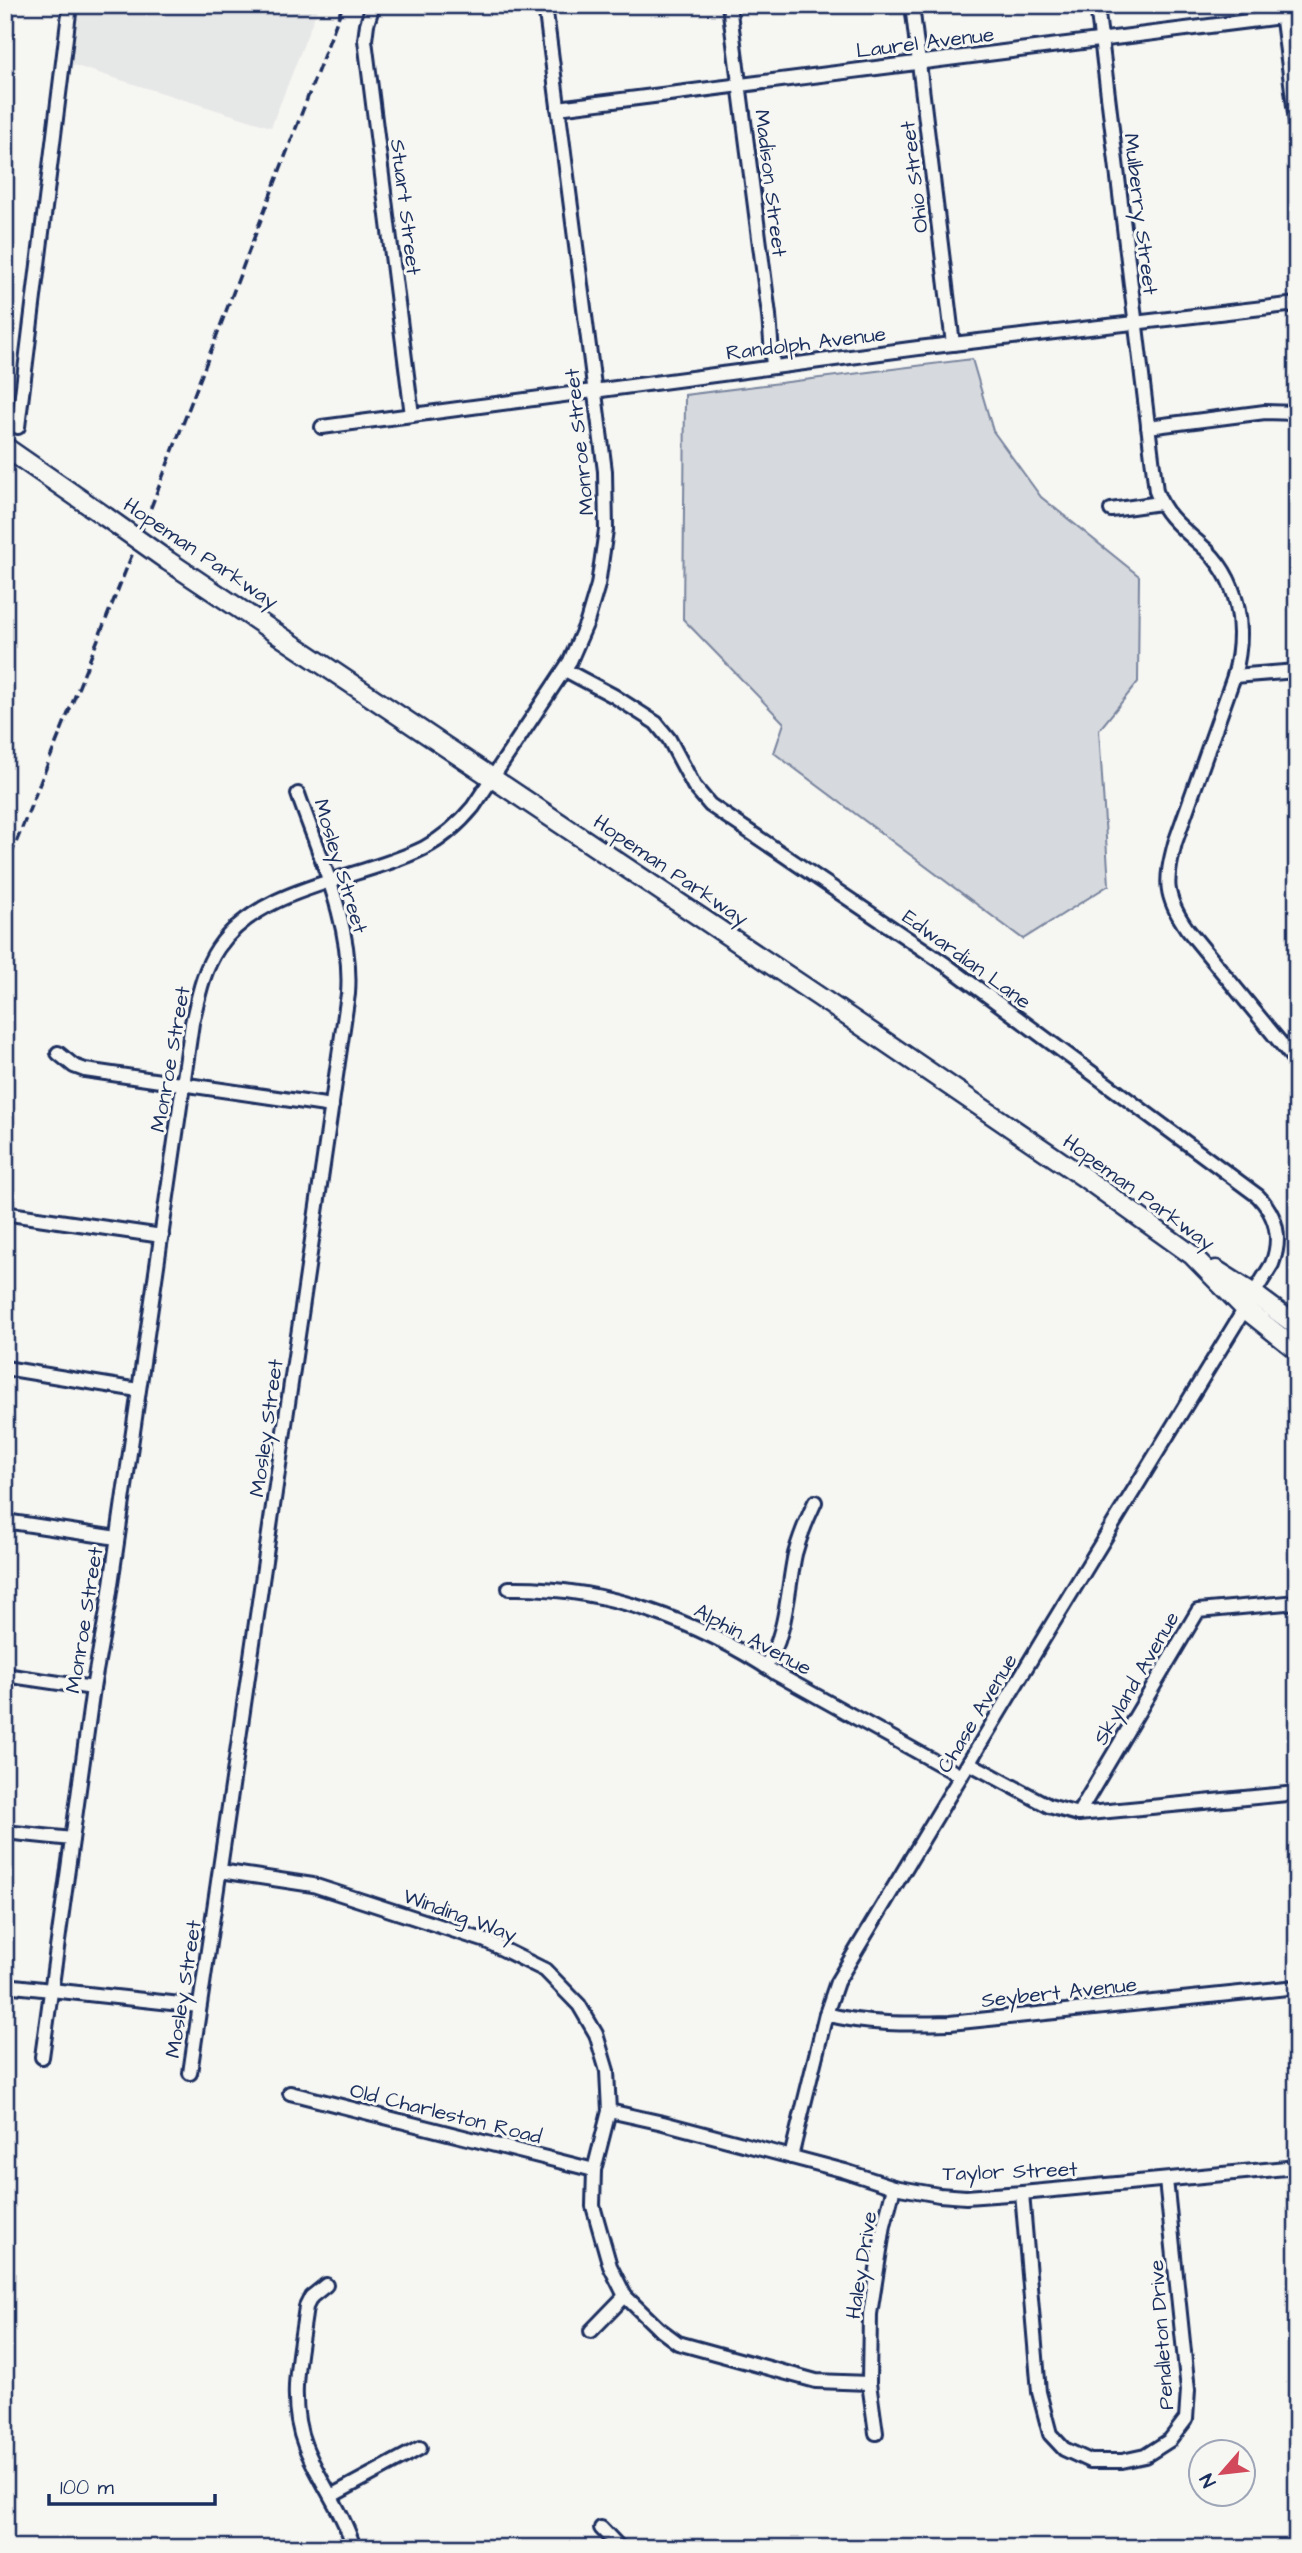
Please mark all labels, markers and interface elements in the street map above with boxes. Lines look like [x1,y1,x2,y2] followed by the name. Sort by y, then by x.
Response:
[854,20,996,65] street label: Laurel Avenue
[747,108,794,259] street label: Madison Street
[893,119,936,235] street label: Ohio Street
[1114,132,1165,297] street label: Mulberry Street
[383,137,428,277] street label: Stuart Street
[725,319,888,369] street label: Randolph Avenue
[557,367,602,517] street label: Monroe Street
[116,491,284,618] street label: Hopeman Parkway
[304,795,375,938] street label: Mosley Street
[586,808,754,935] street label: Hopeman Parkway
[896,903,1037,1016] street label: Edwardian Lane
[143,983,198,1134] street label: Monroe Street
[1056,1127,1221,1259] street label: Hopeman Parkway
[242,1357,293,1499] street label: Mosley Street
[59,1544,110,1695] street label: Monroe Street
[688,1596,817,1683] street label: Alphin Avenue
[1086,1606,1188,1751] street label: Skyland Avenue
[930,1648,1024,1778] street label: Chase Avenue
[398,1881,521,1951] street label: Winding Way
[158,1918,211,2060] street label: Mosley Street
[980,1970,1138,2017] street label: Seybert Avenue
[347,2076,545,2151] street label: Old Charleston Road
[942,2155,1079,2190] street label: Taylor Street
[839,2209,886,2321] street label: Haley Drive
[1142,2259,1181,2411] street label: Pendleton Drive
[1186,2438,1256,2508] north arrow
[49,2462,215,2506] scale bar
[1194,2469,1223,2492] text: N
[60,2473,115,2502] text: 100 m

